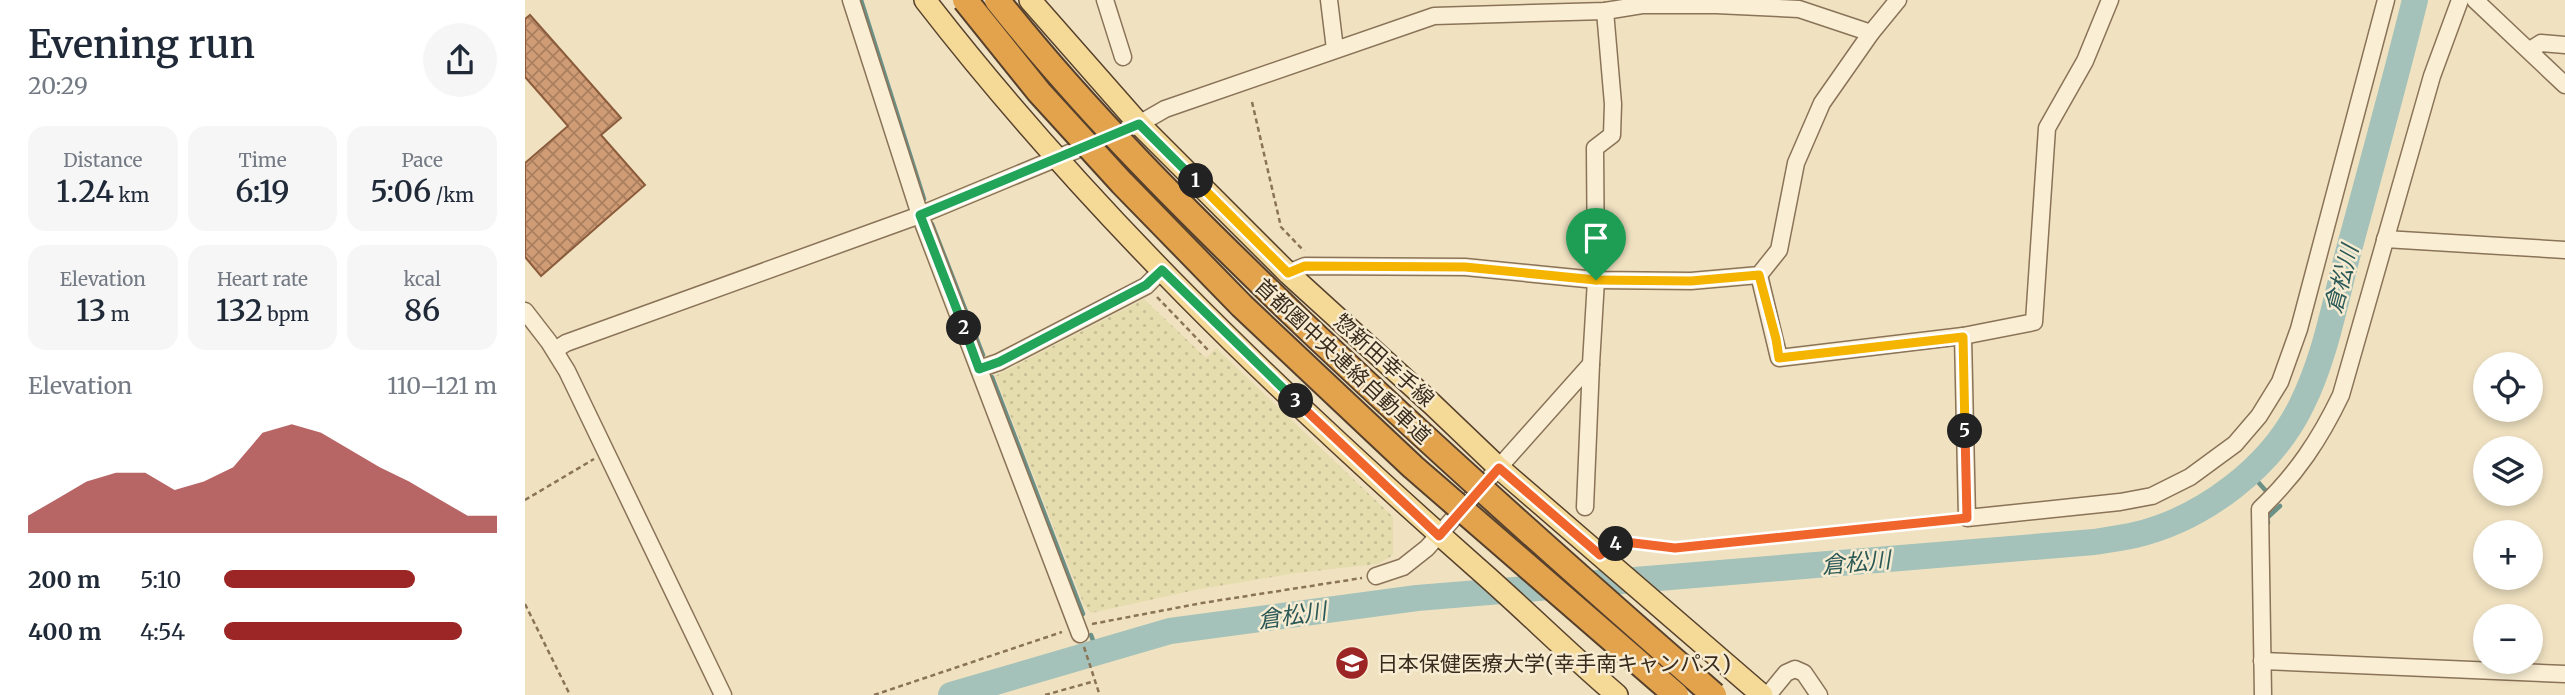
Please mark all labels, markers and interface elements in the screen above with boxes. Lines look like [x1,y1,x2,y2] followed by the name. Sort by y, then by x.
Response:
[28,21,255,68] text: Evening run
[423,23,497,97] button: share
[28,71,88,100] text: 20:29
[63,148,143,172] text: Distance
[238,148,287,172] text: Time
[401,148,443,172] text: Pace
[1179,164,1213,198] pin: 1
[1191,168,1200,192] text: 1
[56,172,114,210] text: 1.24
[235,172,290,210] text: 6:19
[370,172,431,210] text: 5:06
[114,183,149,207] text: km
[431,183,474,207] text: /km
[1566,208,1626,280] pin
[1577,219,1615,257] icon: arrive
[2318,239,2365,316] water label: 倉松川
[60,267,146,291] text: Elevation
[217,267,308,291] text: Heart rate
[403,267,441,291] text: kcal
[1249,272,1437,450] street label: 首都圏中央連絡自動車道
[76,291,106,329] text: 13
[216,291,263,329] text: 132
[404,291,440,329] text: 86
[106,302,130,326] text: m
[263,302,309,326] text: bpm
[1328,308,1440,412] street label: 惣新田幸手線
[947,310,982,346] pin: 2
[958,315,969,339] text: 2
[2473,352,2543,674] map controls
[2473,352,2543,422] button: locate
[28,371,132,400] text: Elevation
[387,371,497,400] text: 110–121 m
[1279,384,1313,418] pin: 3
[1290,388,1301,412] text: 3
[1947,414,1983,448] pin: 5
[1959,418,1970,442] text: 5
[2473,436,2543,506] button: layers
[2473,520,2543,590] button: +
[1599,526,1633,562] pin: 4
[1609,531,1622,555] text: 4
[1820,544,1895,579] water label: 倉松川
[28,565,100,594] text: 200 m
[140,565,181,594] text: 5:10
[1256,595,1331,634] water label: 倉松川
[2473,604,2543,674] button: −
[28,617,102,646] text: 400 m
[140,617,185,646] text: 4:54
[1333,644,1371,682] school or university icon: 日本保健医療大学(幸手南キャンパス)
[1377,650,1731,677] place label: 日本保健医療大学(幸手南キャンパス)

